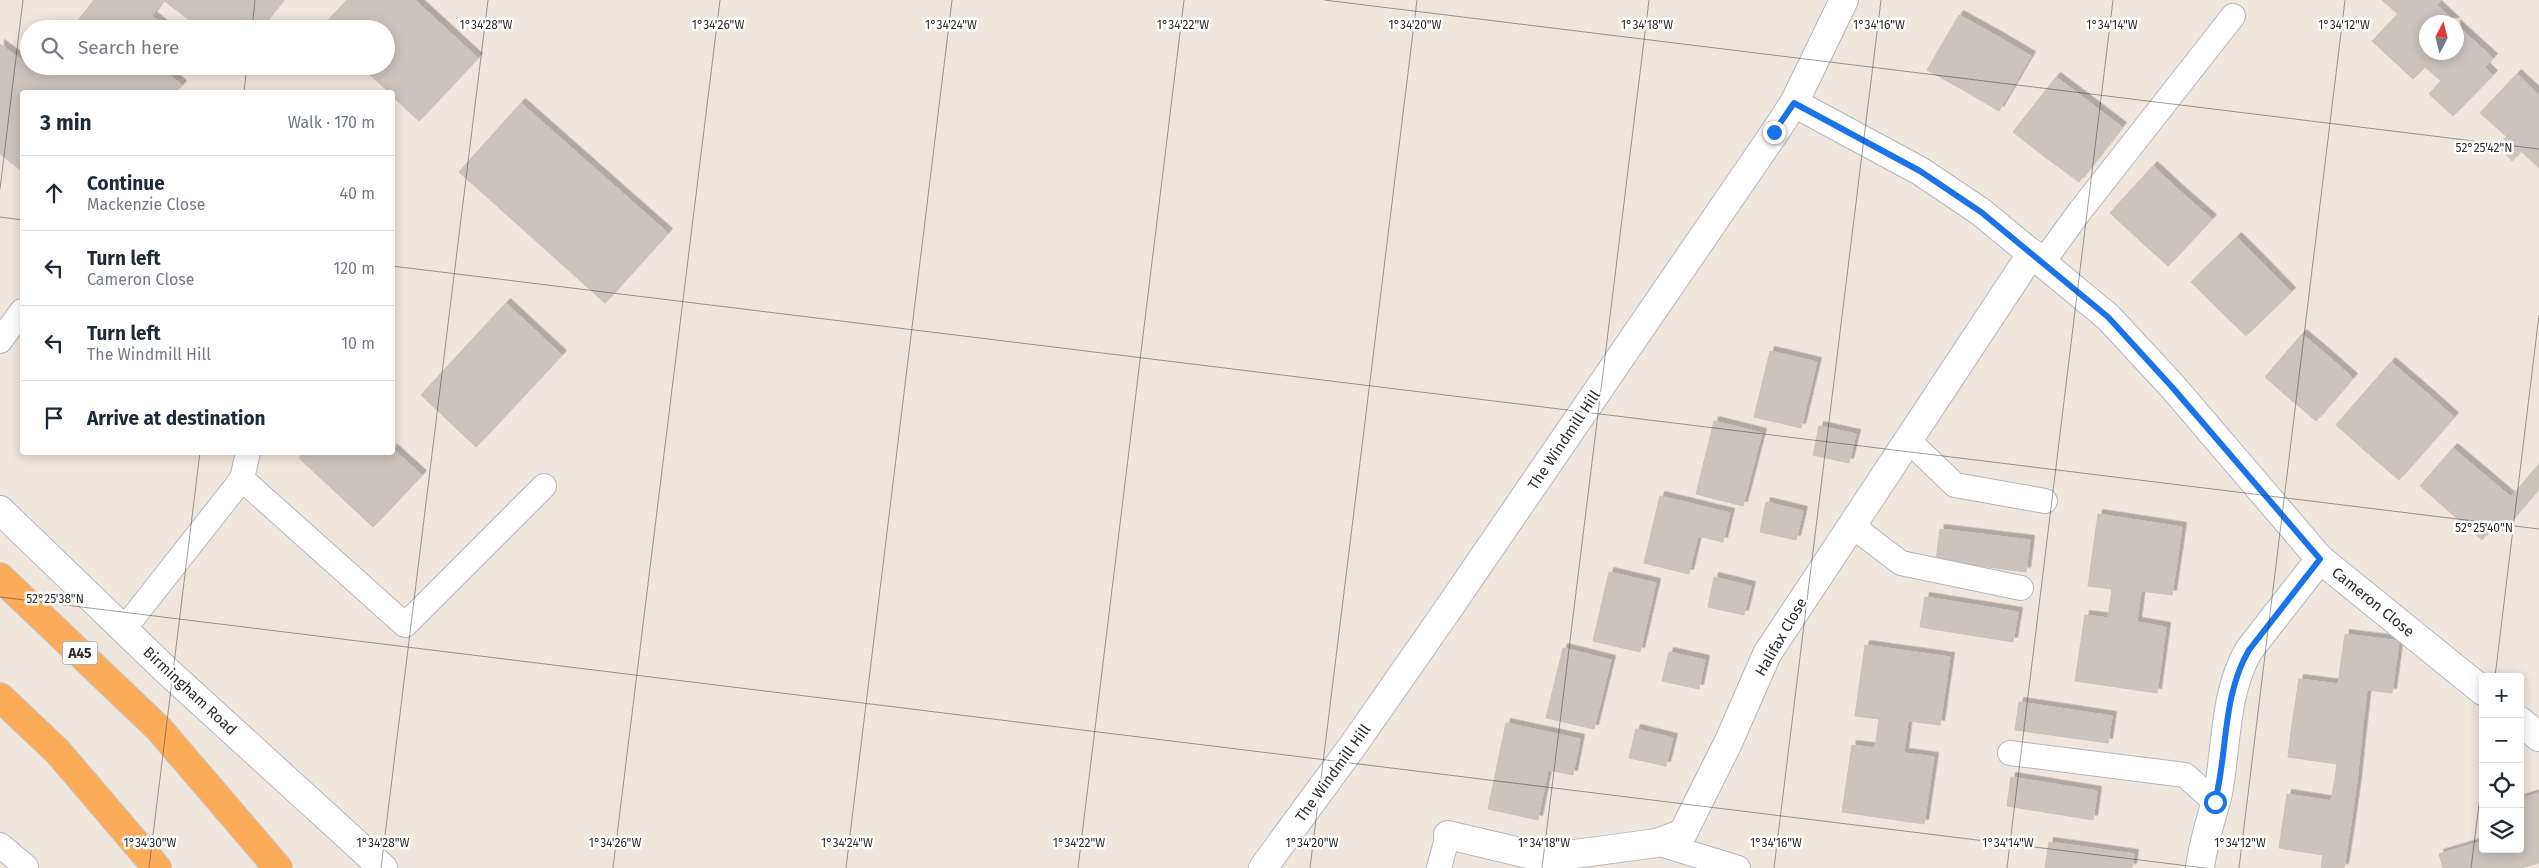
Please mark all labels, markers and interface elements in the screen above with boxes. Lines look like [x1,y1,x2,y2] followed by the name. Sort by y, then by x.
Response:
[2419,15,2464,60] north arrow
[460,18,513,32] text: 1°34'28"W
[692,18,744,32] text: 1°34'26"W
[925,18,977,32] text: 1°34'24"W
[1157,18,1209,32] text: 1°34'22"W
[1388,18,1442,32] text: 1°34'20"W
[1621,18,1673,32] text: 1°34'18"W
[1853,18,1905,32] text: 1°34'16"W
[2086,18,2138,32] text: 1°34'14"W
[2318,18,2370,32] text: 1°34'12"W
[20,20,395,75] search box
[38,34,66,62] icon: search
[78,36,179,59] text: Search here
[40,110,92,136] text: 3 min
[288,113,375,132] text: Walk · 170 m
[1763,121,1786,144] route end
[2456,141,2512,155] text: 52°25'42"N
[87,172,165,195] text: Continue
[40,179,68,207] icon: ahead
[340,184,375,203] text: 40 m
[87,195,205,214] text: Mackenzie Close
[87,247,161,270] text: Turn left
[40,254,68,282] icon: left
[333,259,375,278] text: 120 m
[87,270,195,289] text: Cameron Close
[87,322,161,345] text: Turn left
[40,329,68,357] icon: left
[341,334,375,353] text: 10 m
[87,345,211,364] text: The Windmill Hill
[1524,386,1604,493] street label: The Windmill Hill
[40,404,68,432] icon: arrive
[87,407,266,430] text: Arrive at destination
[2455,521,2513,535] text: 52°25'40"N
[2328,563,2418,641] street label: Cameron Close
[26,592,84,606] text: 52°25'38"N
[1751,595,1811,679] street label: Halifax Close
[62,641,98,664] road number: A45
[140,643,240,739] street label: Birmingham Road
[2479,673,2524,853] map controls
[2479,673,2524,718] button: +
[2479,718,2524,763] button: −
[1292,720,1375,825] street label: The Windmill Hill
[2479,763,2524,808] button: locate
[2204,791,2227,814] route start
[2479,808,2524,853] button: layers
[123,836,177,850] text: 1°34'30"W
[357,836,410,850] text: 1°34'28"W
[589,836,641,850] text: 1°34'26"W
[821,836,873,850] text: 1°34'24"W
[1053,836,1105,850] text: 1°34'22"W
[1285,836,1339,850] text: 1°34'20"W
[1518,836,1570,850] text: 1°34'18"W
[1750,836,1802,850] text: 1°34'16"W
[1982,836,2034,850] text: 1°34'14"W
[2214,836,2266,850] text: 1°34'12"W

